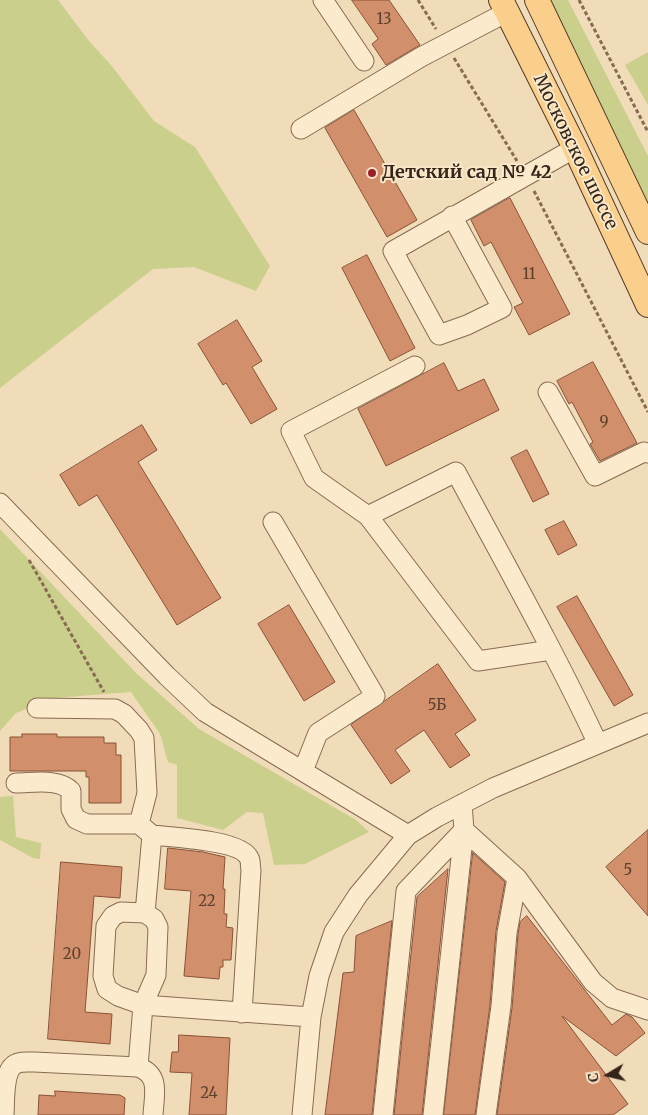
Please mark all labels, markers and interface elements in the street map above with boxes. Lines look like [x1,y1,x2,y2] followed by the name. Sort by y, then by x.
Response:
[377,11,391,29] house number: 13
[528,71,622,233] street label: Московское шоссе
[382,162,552,184] place label: Детский сад № 42
[366,167,378,179] marker: Детский сад № 42
[522,266,536,284] house number: 11
[599,414,609,432] house number: 9
[428,697,446,715] house number: 5Б
[624,862,632,880] house number: 5
[198,893,216,911] house number: 22
[63,946,81,964] house number: 20
[583,1050,633,1100] north arrow
[584,1071,603,1083] text: С
[200,1085,218,1103] house number: 24

